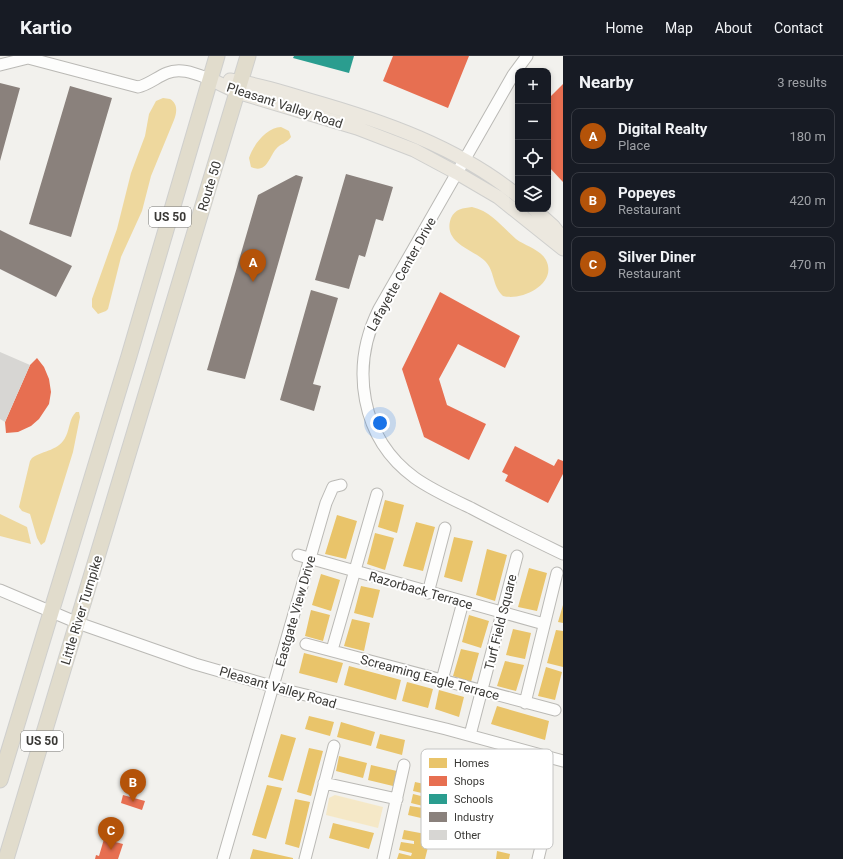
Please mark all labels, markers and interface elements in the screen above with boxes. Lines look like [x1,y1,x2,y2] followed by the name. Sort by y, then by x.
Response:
[20,16,72,39] text: Kartio
[605,20,643,36] text: Home
[665,20,693,36] text: Map
[715,20,752,36] text: About
[774,20,823,36] text: Contact
[515,68,551,212] map controls
[515,68,551,104] button: +
[579,72,634,92] text: Nearby
[777,75,827,90] text: 3 results
[225,80,345,131] street label: Pleasant Valley Road
[515,104,551,140] button: −
[618,120,707,138] text: Digital Realty
[589,129,597,144] text: A
[789,129,826,144] text: 180 m
[618,138,650,153] text: Place
[515,140,551,176] button: locate
[195,159,224,213] street label: Route 50
[515,176,551,212] button: layers
[618,184,676,202] text: Popeyes
[589,193,597,208] text: B
[789,193,826,208] text: 420 m
[618,202,681,217] text: Restaurant
[149,207,191,227] road number: US 50
[364,215,439,334] street label: Lafayette Center Drive
[618,248,696,266] text: Silver Diner
[240,249,266,282] pin: A
[589,257,597,272] text: C
[789,257,826,272] text: 470 m
[618,266,681,281] text: Restaurant
[370,413,390,433] your location
[58,554,105,667] street label: Little River Turnpike
[272,554,319,668] street label: Eastgate View Drive
[367,568,475,613] street label: Razorback Terrace
[481,573,520,672] street label: Turf Field Square
[359,652,501,703] street label: Screaming Eagle Terrace
[218,664,338,711] street label: Pleasant Valley Road
[21,731,63,751] road number: US 50
[421,749,553,849] legend
[454,757,490,770] text: Homes
[120,769,146,802] pin: B
[454,775,485,788] text: Shops
[454,793,494,806] text: Schools
[454,811,494,824] text: Industry
[98,817,124,850] pin: C
[454,829,481,842] text: Other

